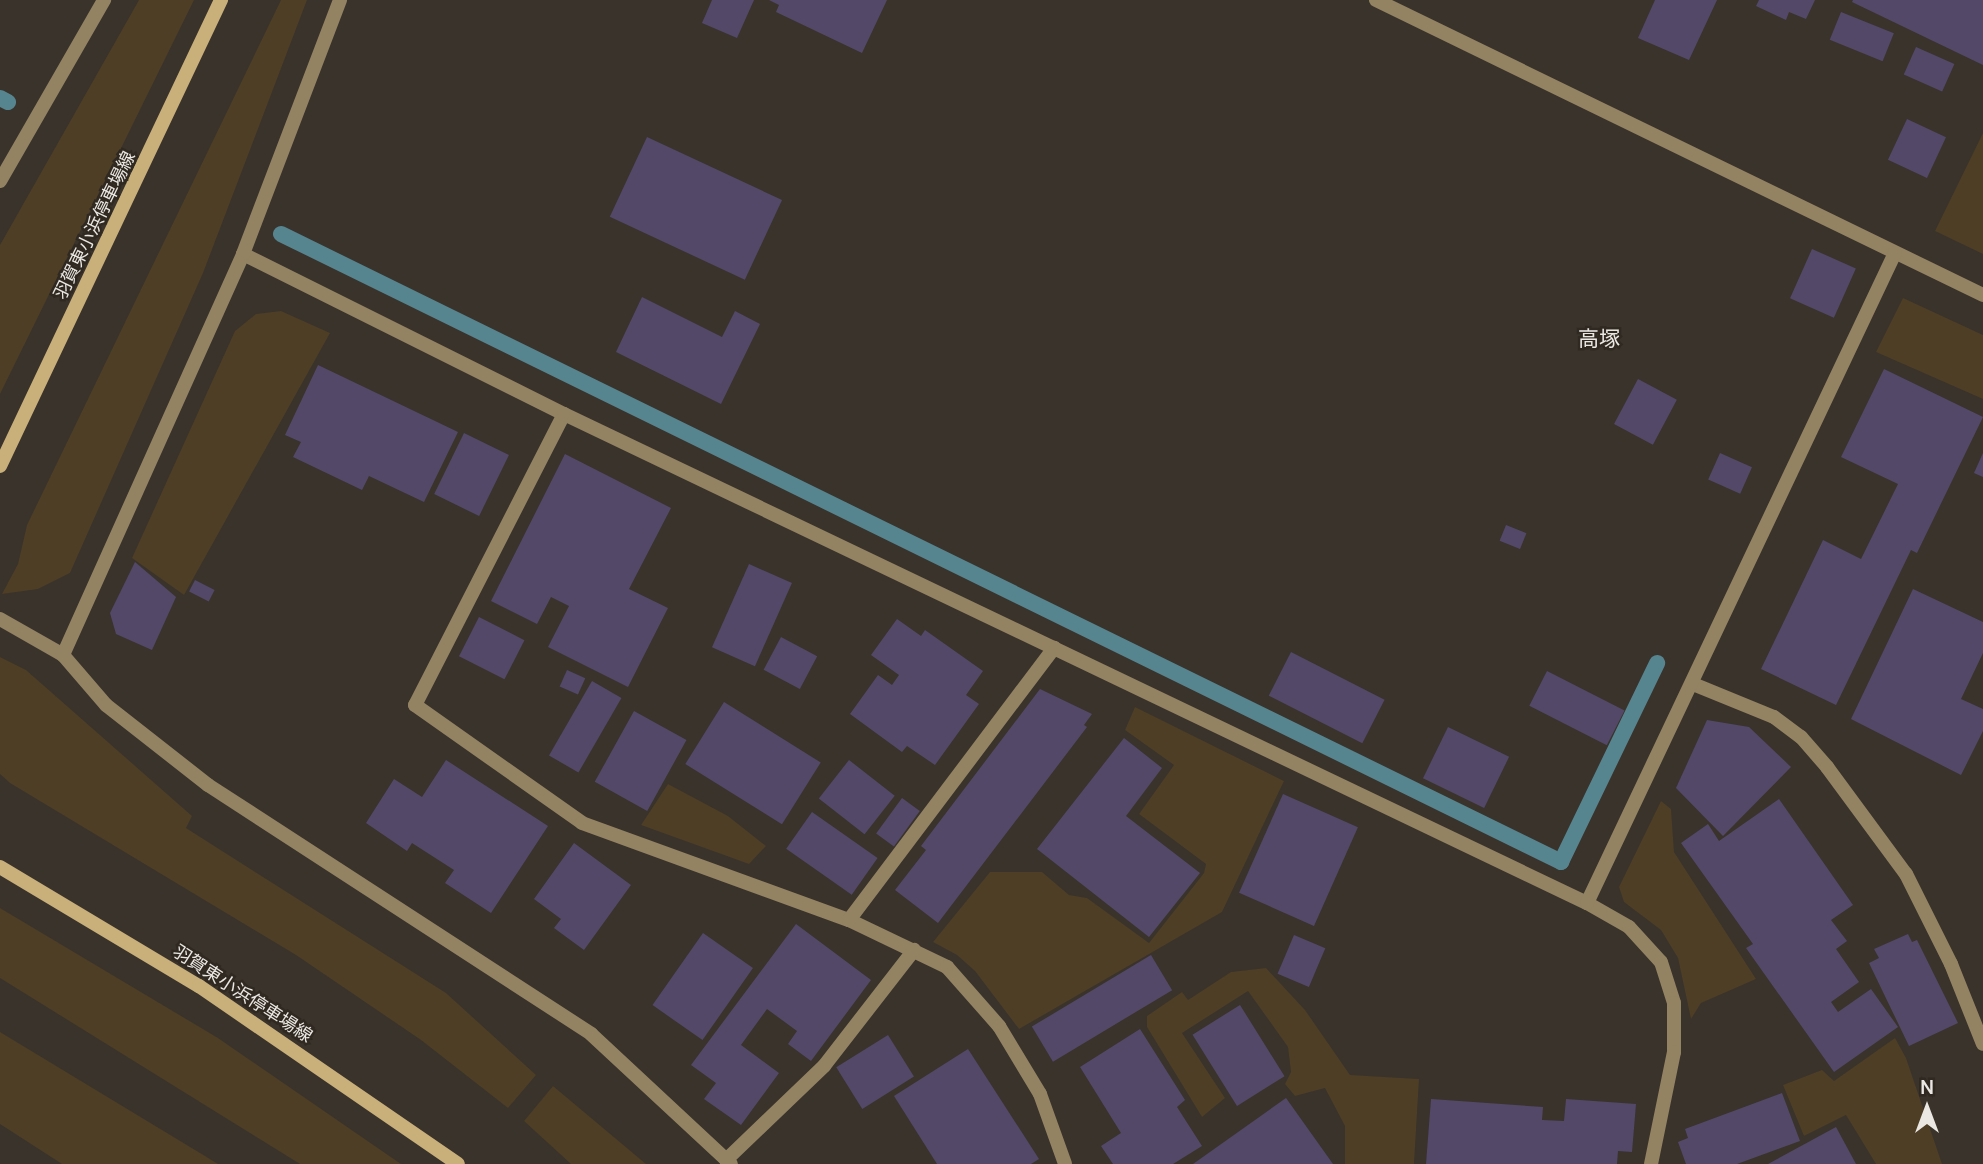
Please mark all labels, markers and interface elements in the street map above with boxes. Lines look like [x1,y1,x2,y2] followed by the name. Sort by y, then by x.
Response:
[49,147,139,303] street label: 羽賀東小浜停車場線
[1578,325,1620,351] district label: 高塚
[169,940,317,1046] street label: 羽賀東小浜停車場線
[1892,1073,1962,1143] north arrow
[1920,1074,1934,1100] text: N

